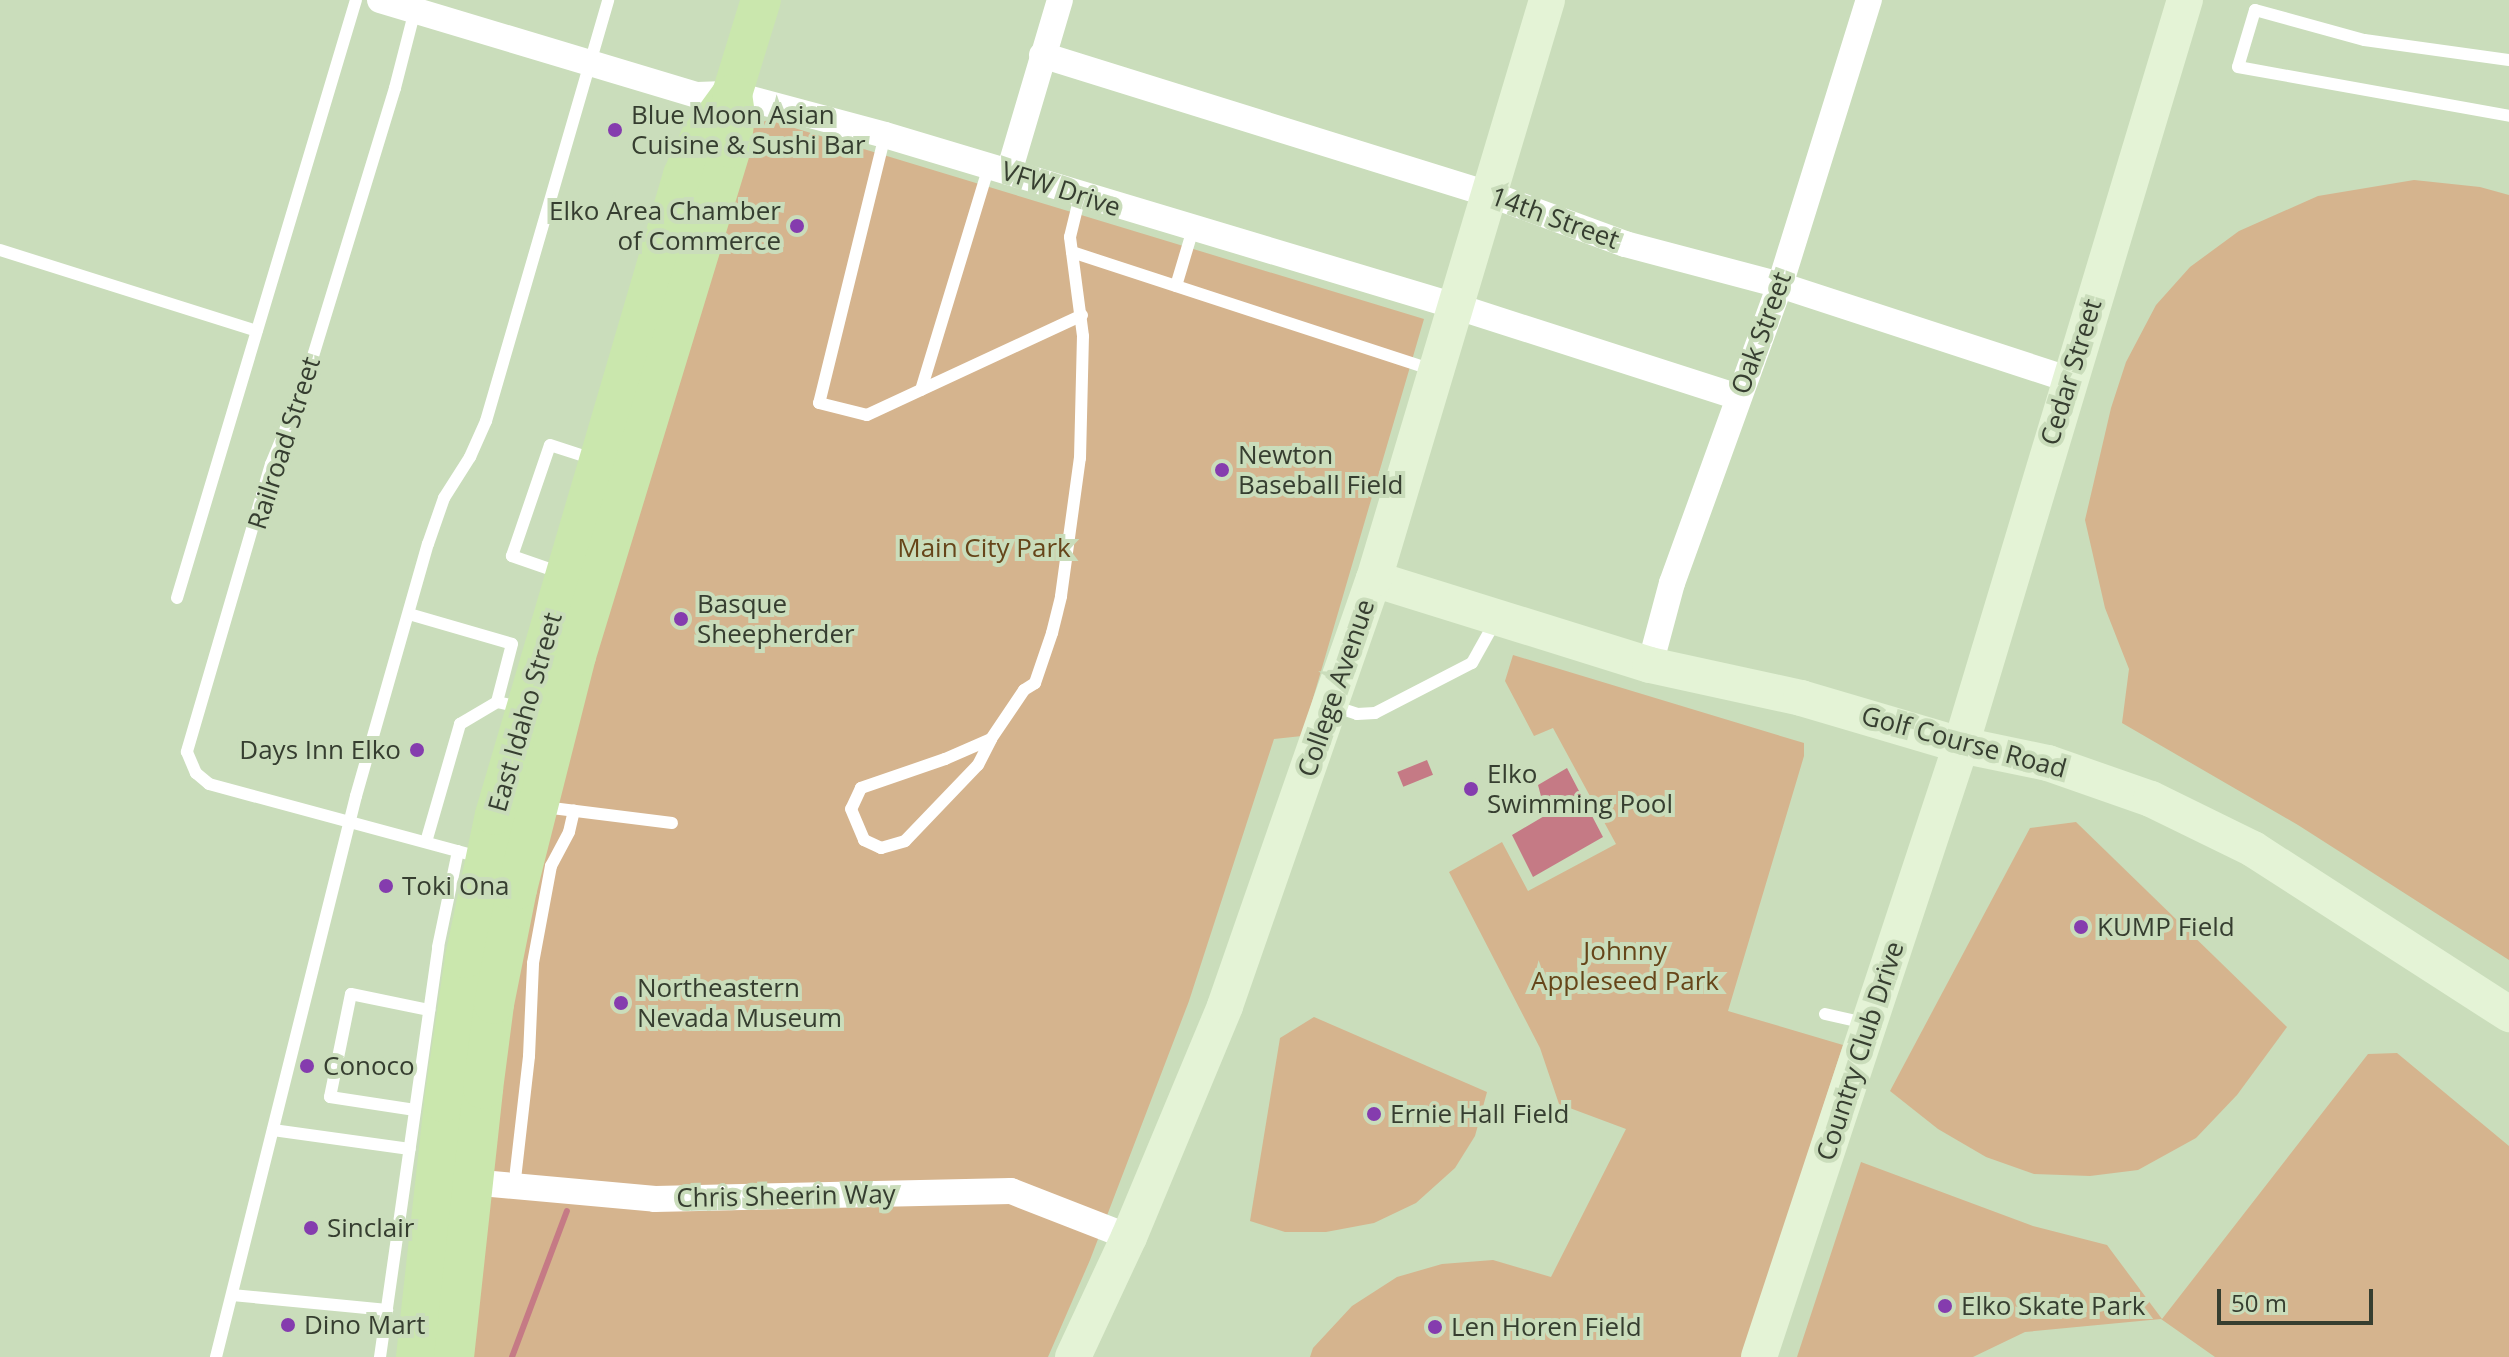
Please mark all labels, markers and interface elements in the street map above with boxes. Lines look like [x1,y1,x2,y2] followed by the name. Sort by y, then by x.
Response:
[631,99,866,160] place label: Blue Moon Asian Cuisine & Sushi Bar
[606,121,624,139] marker: Blue Moon Asian Cuisine & Sushi Bar
[998,155,1124,223] street label: VFW Drive
[1487,180,1623,256] street label: 14th Street
[549,195,781,256] place label: Elko Area Chamber of Commerce
[788,217,806,235] marker: Elko Area Chamber of Commerce
[1725,268,1797,398] street label: Oak Street
[2034,295,2108,449] street label: Cedar Street
[241,353,327,533] street label: Railroad Street
[1238,439,1404,500] place label: Newton Baseball Field
[1213,461,1231,479] marker: Newton Baseball Field
[897,532,1071,564] park label: Main City Park
[697,588,855,650] place label: Basque Sheepherder
[1291,595,1381,781] street label: College Avenue
[482,609,568,815] street label: East Idaho Street
[672,610,690,628] marker: Basque Sheepherder
[1858,700,2070,784] street label: Golf Course Road
[239,734,401,766] place label: Days Inn Elko
[408,741,426,759] marker: Days Inn Elko
[1487,758,1673,820] place label: Elko Swimming Pool
[1462,780,1480,798] marker: Elko Swimming Pool
[402,870,510,902] place label: Toki Ona
[377,877,395,895] marker: Toki Ona
[2097,911,2235,943] place label: KUMP Field
[2072,918,2090,936] marker: KUMP Field
[1531,935,1719,996] park label: Johnny Appleseed Park
[1810,937,1910,1165] street label: Country Club Drive
[637,972,842,1034] place label: Northeastern Nevada Museum
[612,994,630,1012] marker: Northeastern Nevada Museum
[323,1050,415,1082] place label: Conoco
[298,1057,316,1075] marker: Conoco
[1390,1098,1569,1130] place label: Ernie Hall Field
[1365,1105,1383,1123] marker: Ernie Hall Field
[676,1178,896,1214] street label: Chris Sheerin Way
[327,1212,414,1244] place label: Sinclair
[302,1219,320,1237] marker: Sinclair
[2221,1273,2377,1323] scale bar
[2231,1286,2287,1319] text: 50 m
[1961,1290,2145,1322] place label: Elko Skate Park
[1936,1297,1954,1315] marker: Elko Skate Park
[304,1309,425,1341] place label: Dino Mart
[1451,1311,1642,1343] place label: Len Horen Field
[279,1316,297,1334] marker: Dino Mart
[1426,1318,1444,1336] marker: Len Horen Field

